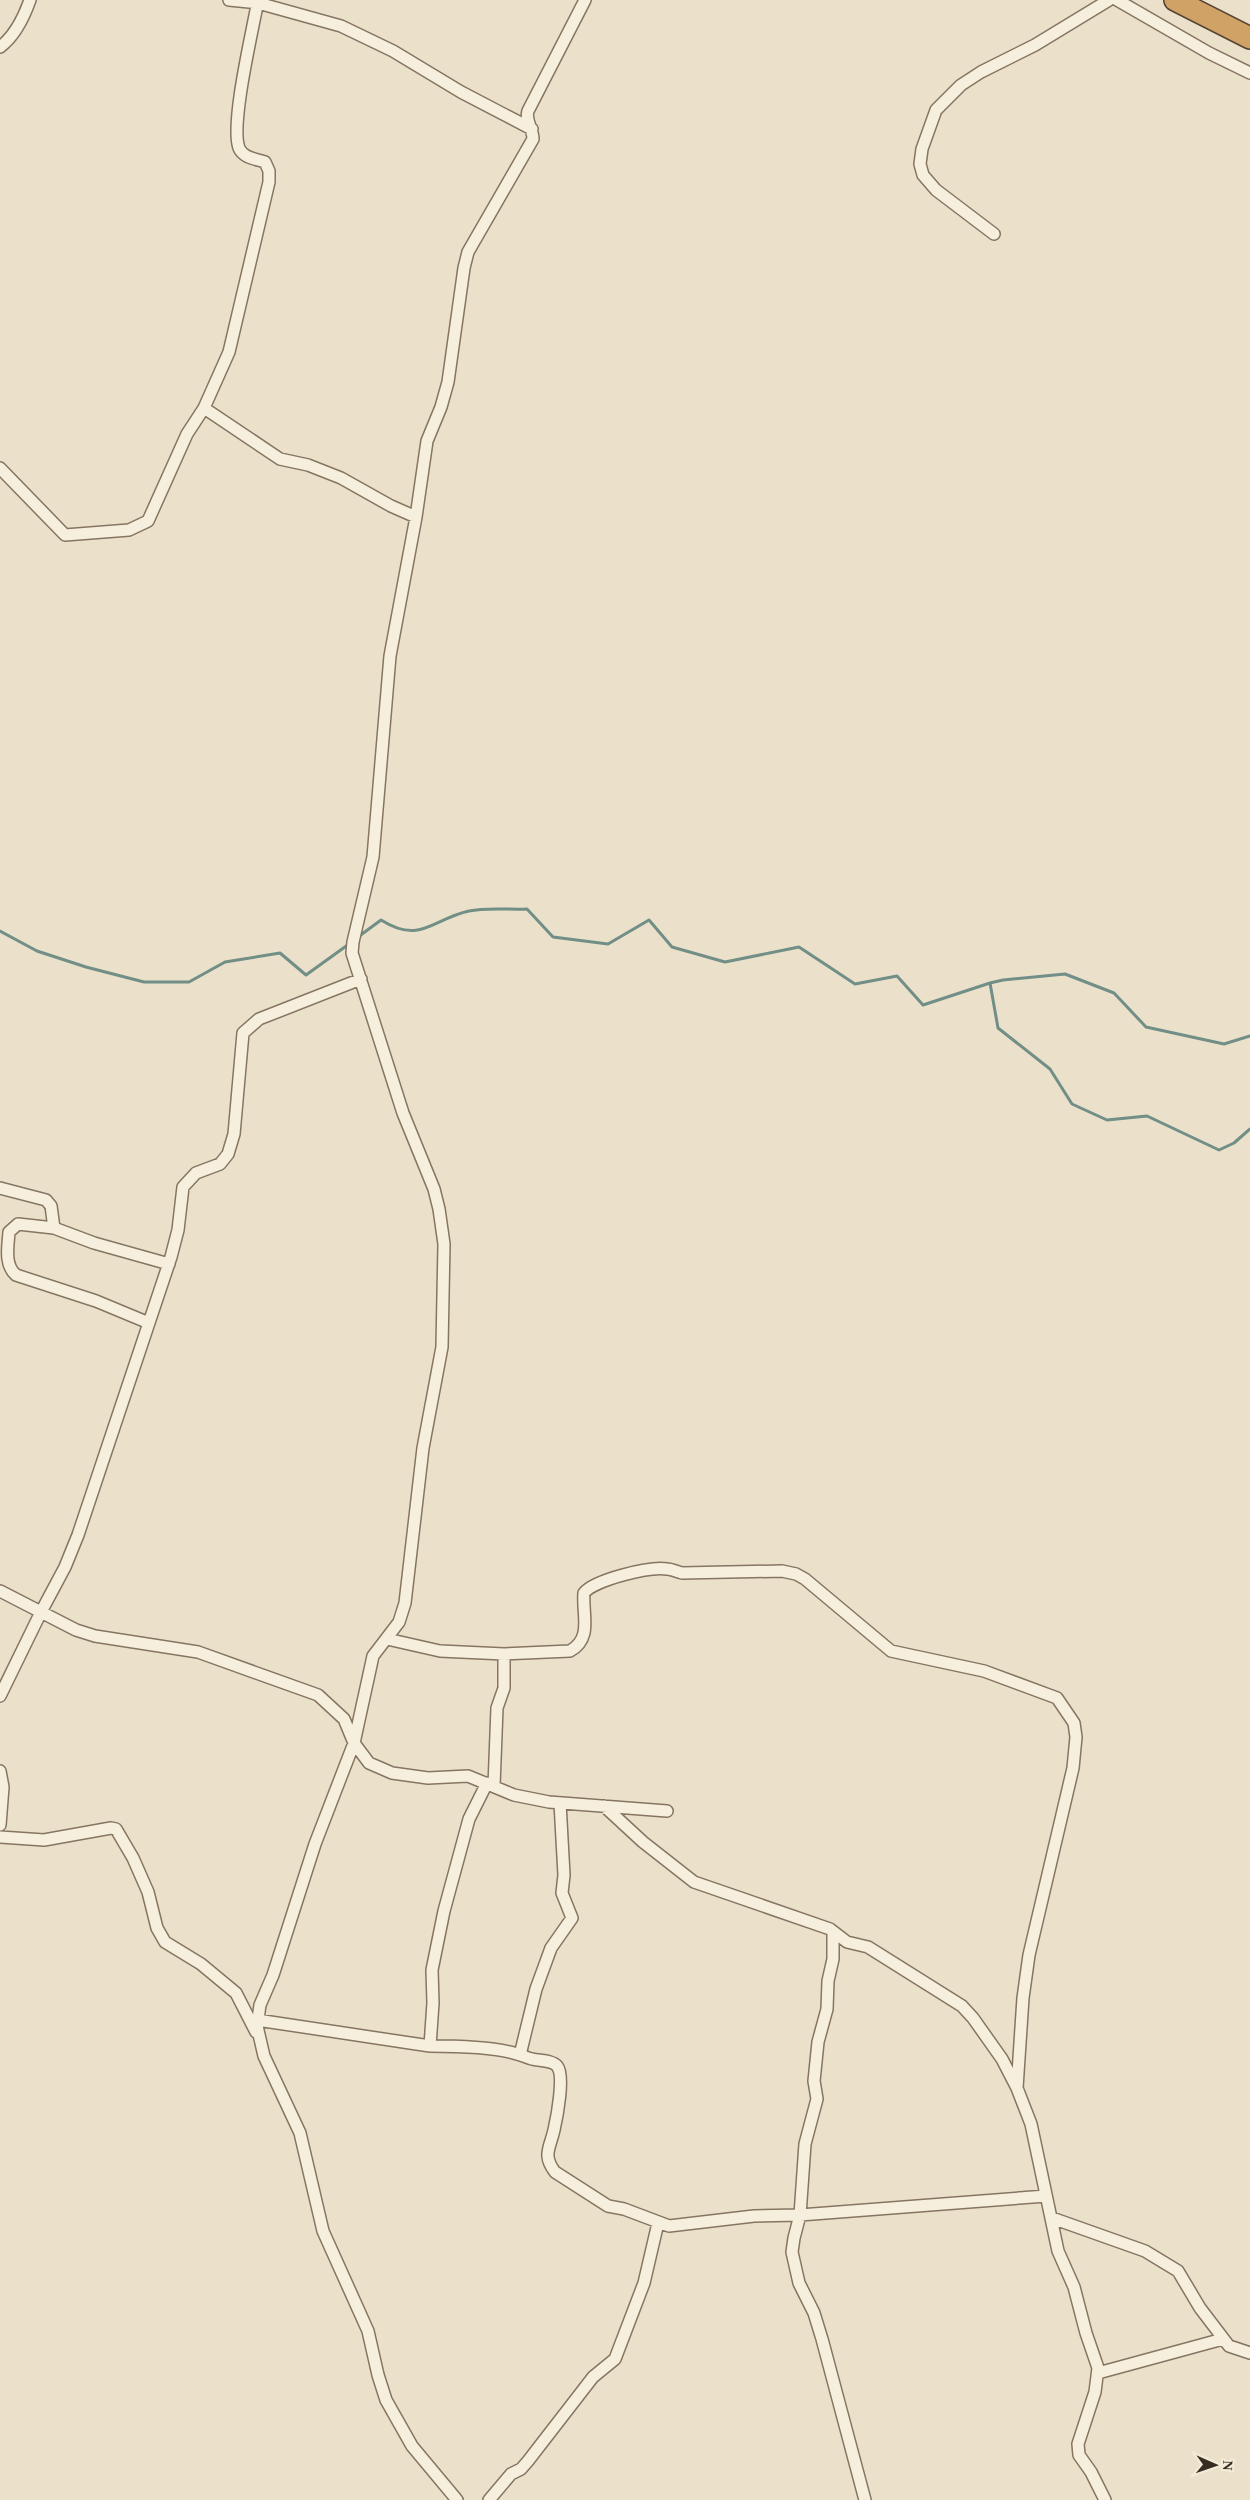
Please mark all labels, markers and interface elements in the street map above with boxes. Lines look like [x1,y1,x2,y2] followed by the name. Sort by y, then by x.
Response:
[1190,2440,1240,2490] north arrow
[1220,2460,1235,2471] text: N

